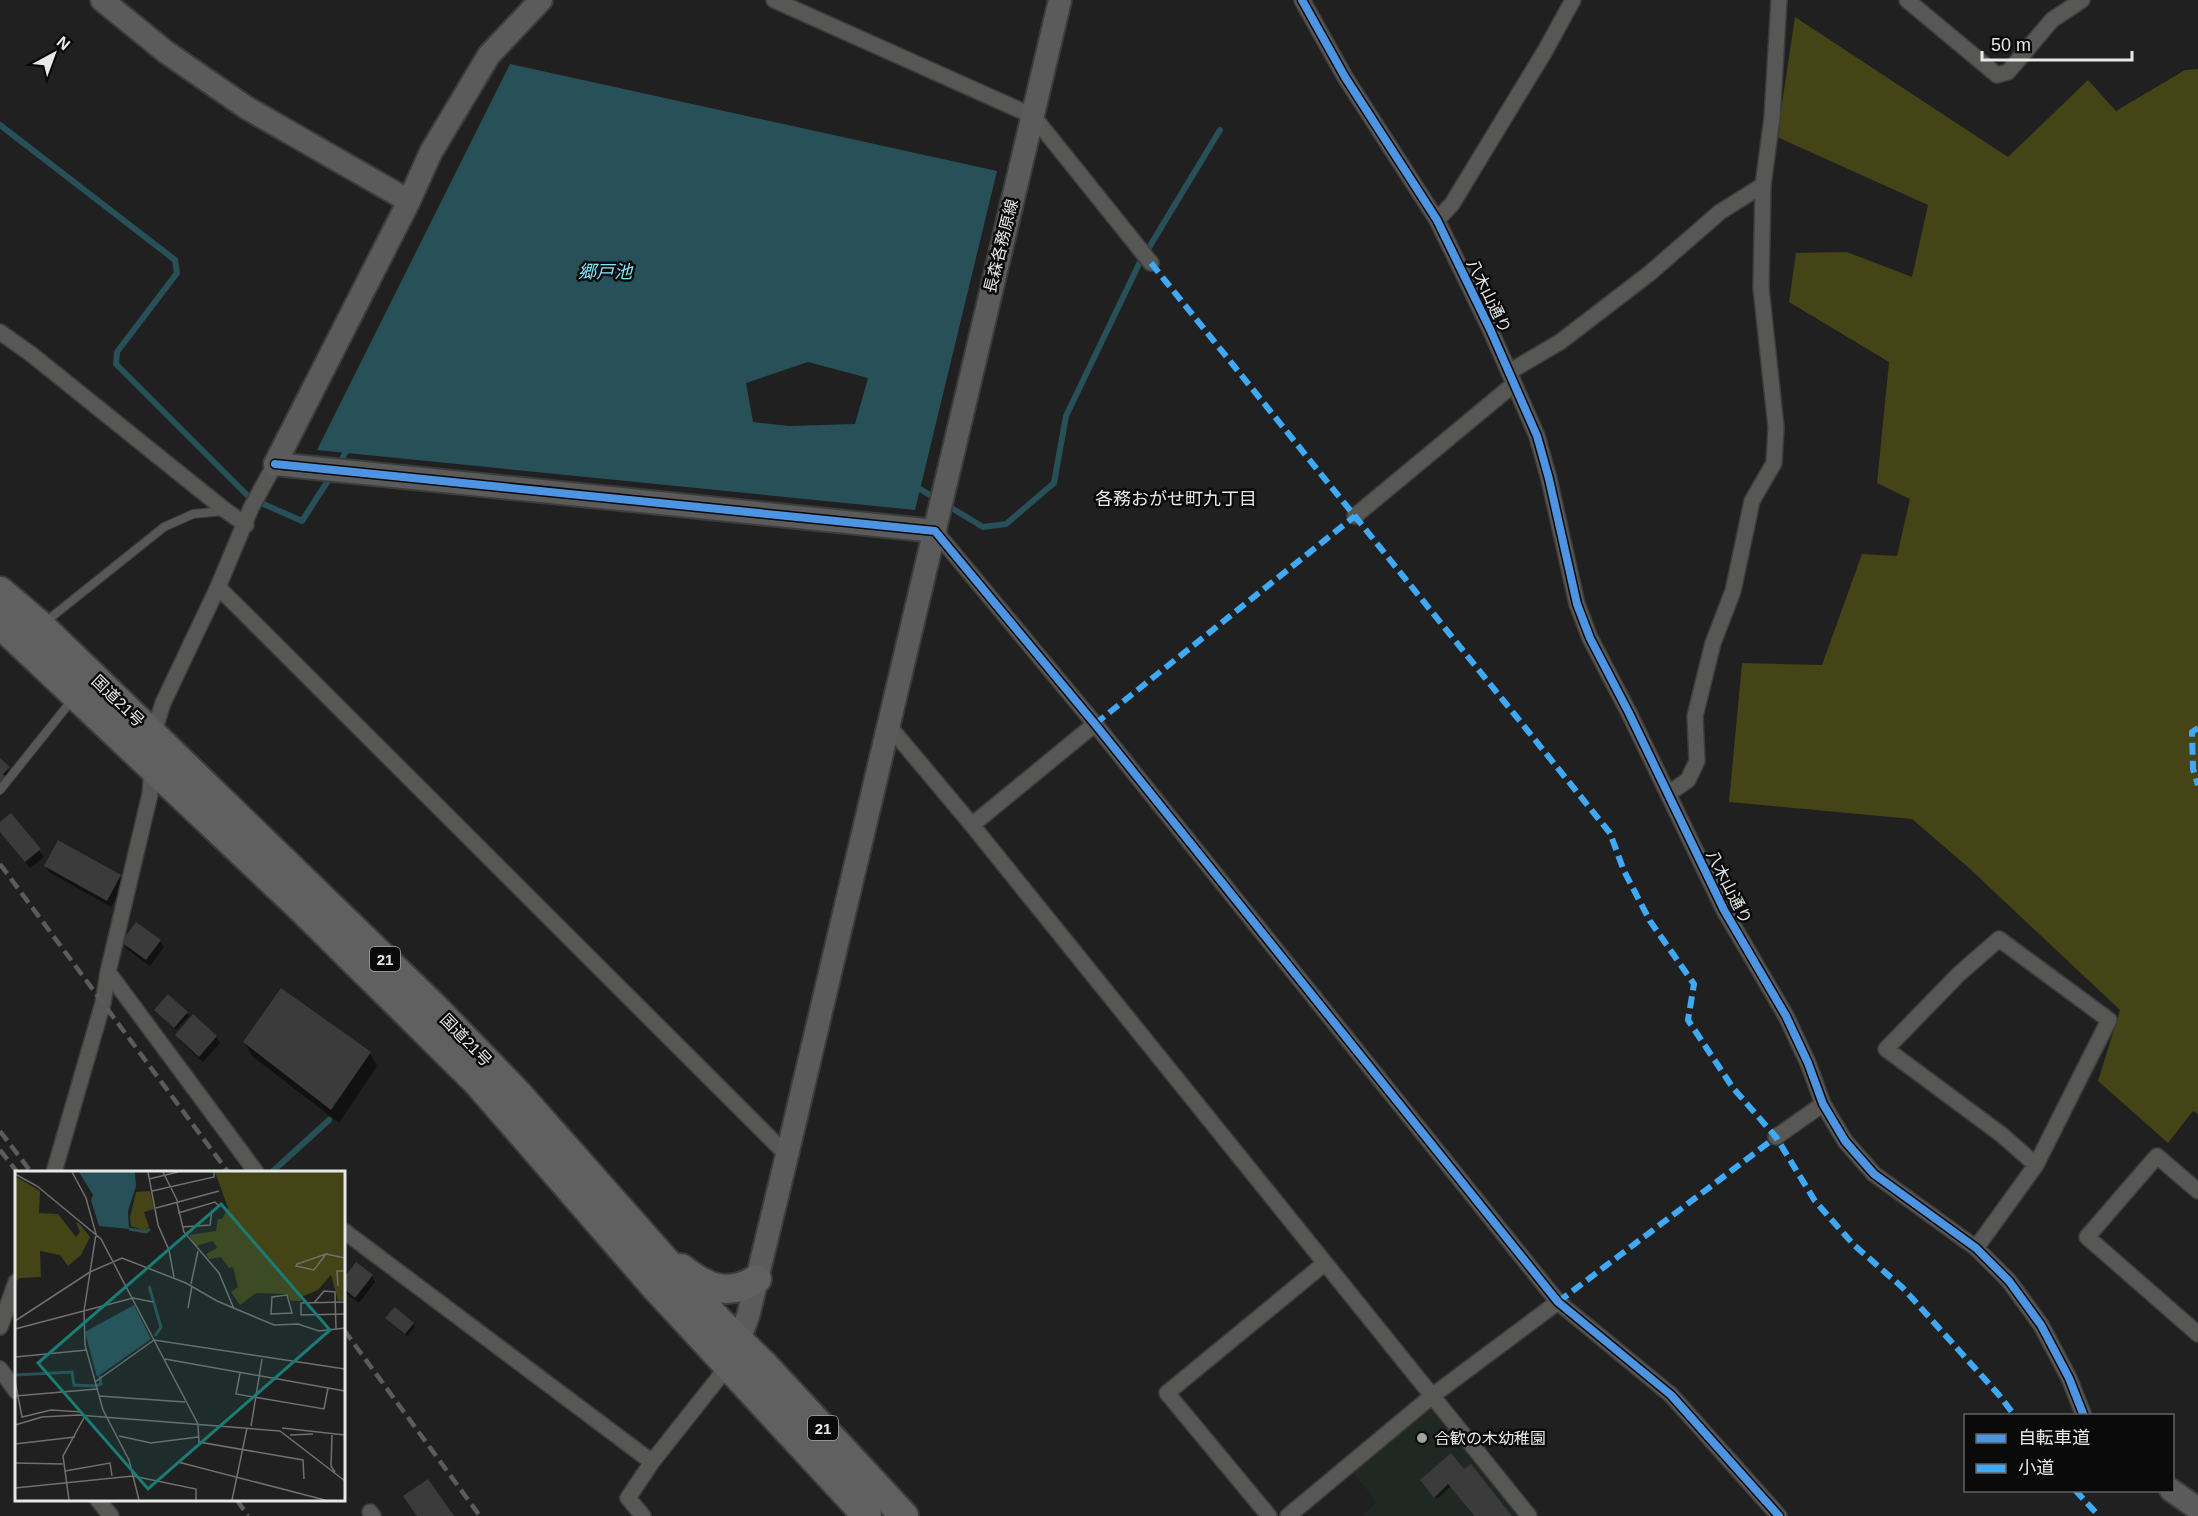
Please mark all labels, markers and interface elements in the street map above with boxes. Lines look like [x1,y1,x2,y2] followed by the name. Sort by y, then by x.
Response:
[24,24,84,84] north arrow
[1982,24,2132,62] scale bar
[54,33,73,53] text: N
[1991,35,2031,55] text: 50 m
[981,197,1021,295] street label: 長森各務原線
[1464,256,1514,336] street label: 八木山通り
[578,262,634,282] water label: 郷戸池
[1095,489,1257,509] district label: 各務おがせ町九丁目
[88,672,148,730] street label: 国道21号
[1703,847,1755,927] street label: 八木山通り
[370,947,400,971] road number: 21
[437,1010,495,1070] street label: 国道21号
[15,1171,345,1501] inset map
[1964,1414,2174,1492] legend
[808,1416,838,1440] road number: 21
[2018,1428,2090,1448] text: 自転車道
[1434,1430,1546,1447] place label: 合歓の木幼稚園
[1415,1431,1429,1445] marker: 合歓の木幼稚園
[2018,1458,2054,1478] text: 小道

